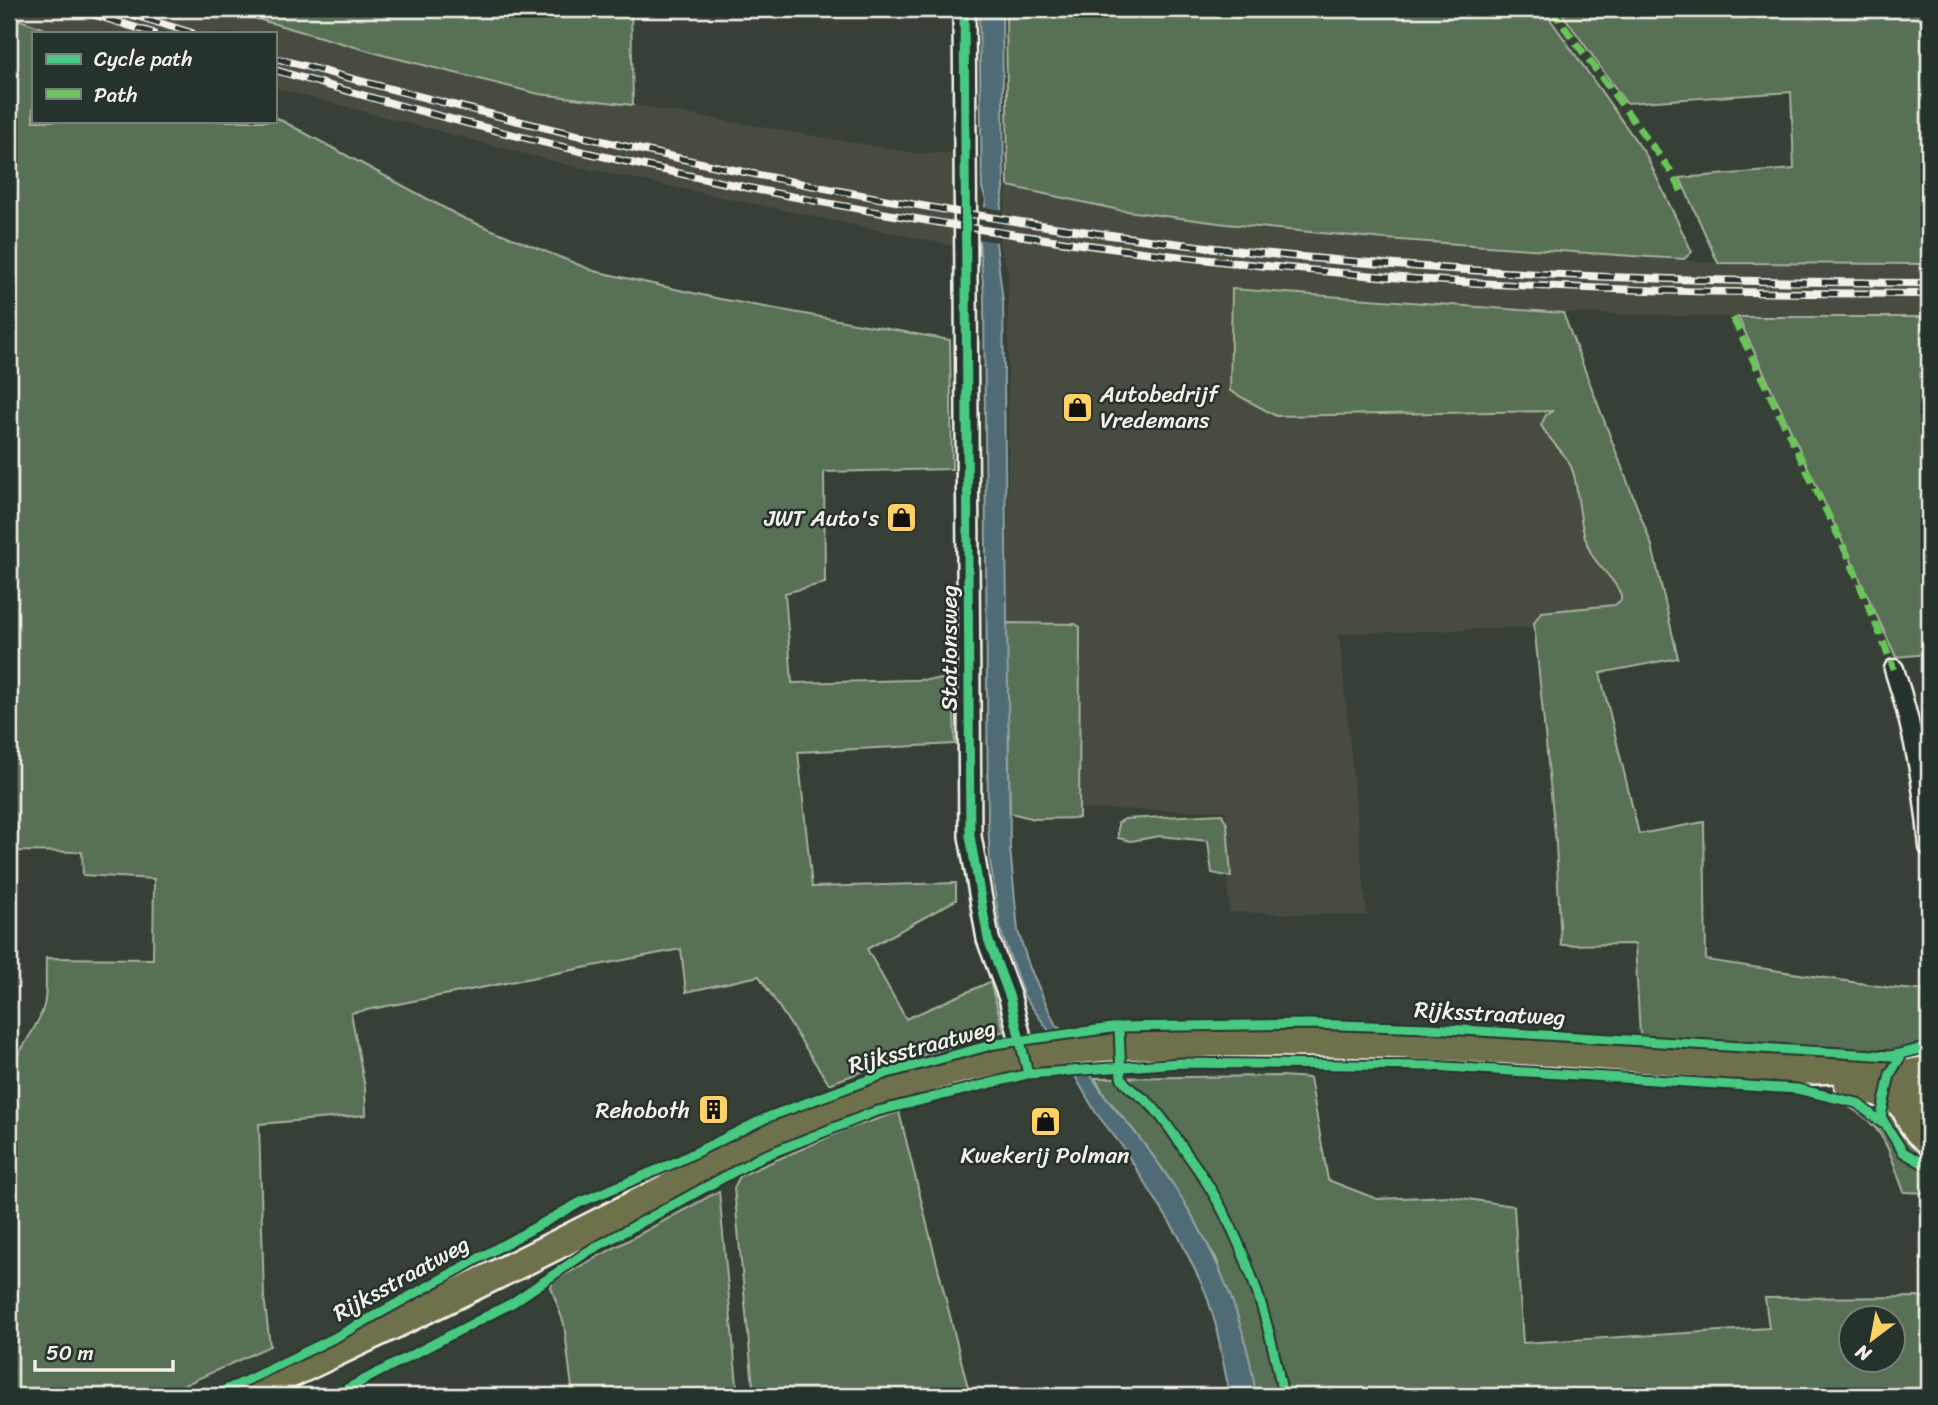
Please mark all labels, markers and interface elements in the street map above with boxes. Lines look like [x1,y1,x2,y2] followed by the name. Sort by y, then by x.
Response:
[32,32,276,122] legend
[94,40,193,78] text: Cycle path
[94,76,137,114] text: Path
[1099,374,1220,441] place label: Autobedrijf Vredemans
[1060,390,1094,424] shop icon: Autobedrijf Vredemans
[763,498,879,539] place label: JWT Auto's
[885,501,919,535] shop icon: JWT Auto's
[929,585,970,711] street label: Stationsweg
[1413,989,1567,1038] street label: Rijksstraatweg
[844,1007,1000,1086] street label: Rijksstraatweg
[595,1090,690,1131] place label: Rehoboth
[696,1093,730,1127] building icon: Rehoboth
[1028,1104,1062,1138] shop icon: Kwekerij Polman
[961,1135,1129,1176] place label: Kwekerij Polman
[325,1224,477,1333] street label: Rijksstraatweg
[1836,1304,1906,1374] north arrow
[35,1328,173,1372] scale bar
[46,1334,94,1372] text: 50 m
[1848,1335,1878,1371] text: N

